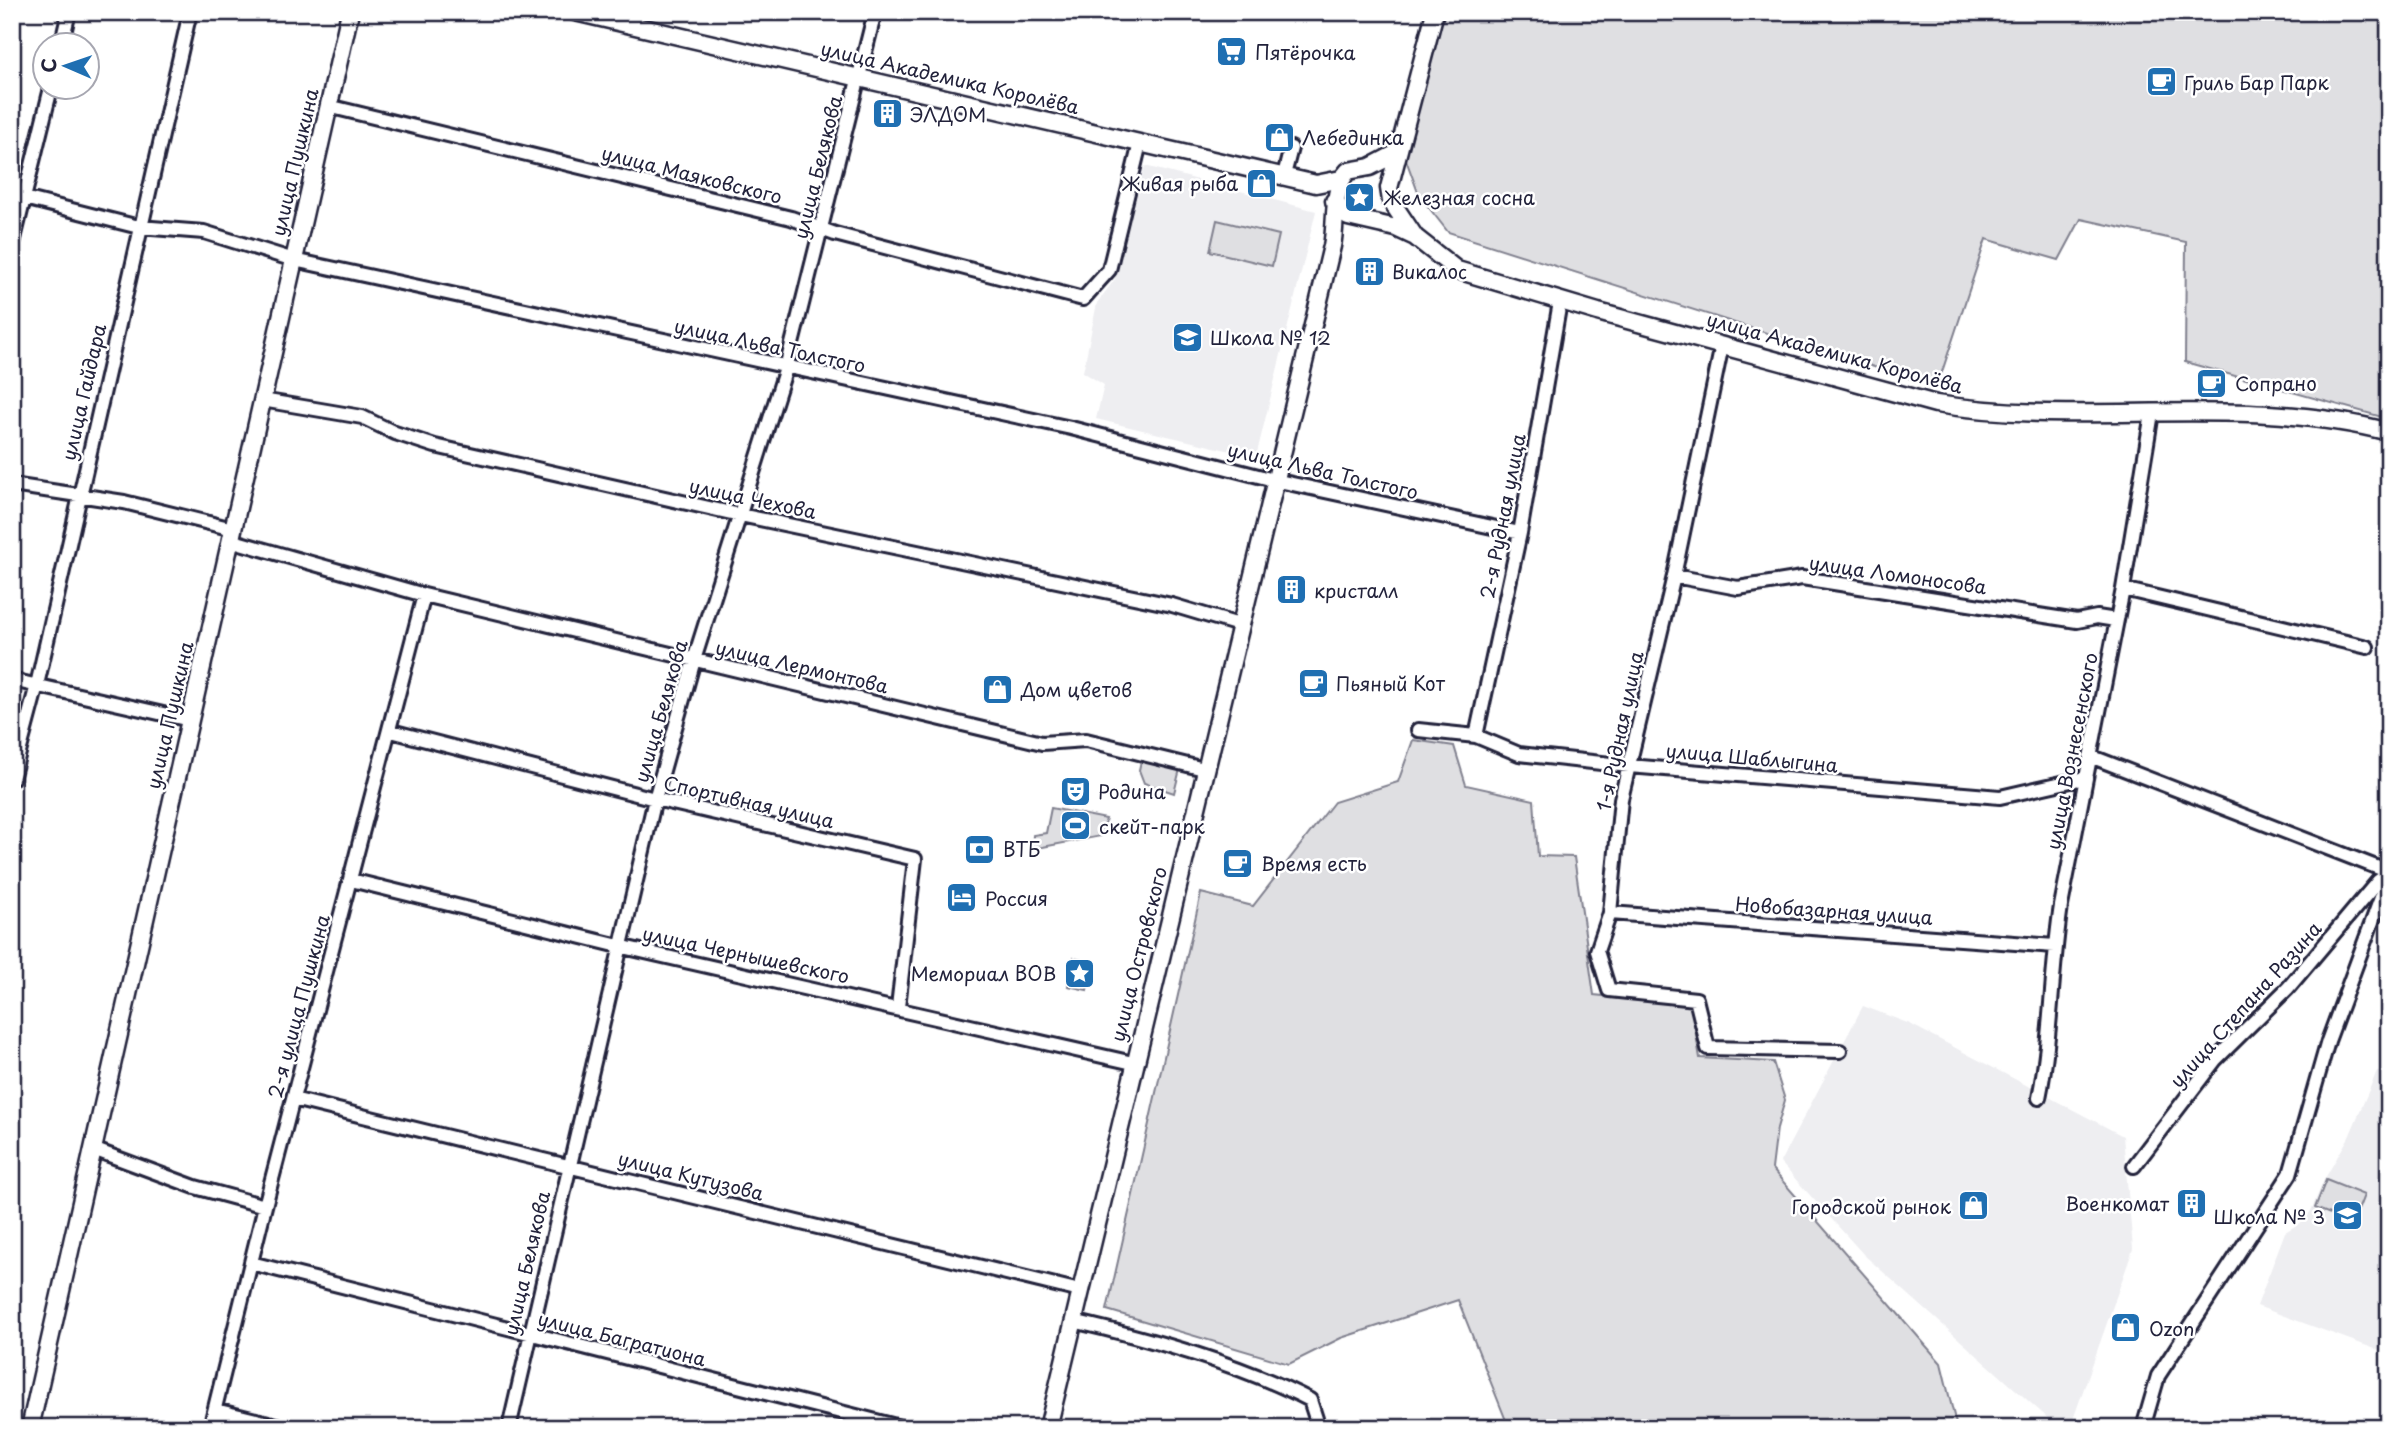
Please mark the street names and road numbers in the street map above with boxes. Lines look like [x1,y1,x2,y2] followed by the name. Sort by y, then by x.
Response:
[818,34,1082,120] street label: улица Академика Королёва
[263,85,325,239] street label: улица Пушкина
[786,92,848,242] street label: улица Белякова
[599,138,785,210] street label: улица Маяковского
[1704,304,1966,400] street label: улица Академика Королёва
[672,311,868,379] street label: улица Льва Толстого
[54,321,112,463] street label: улица Гайдара
[1472,431,1532,601] street label: 2-я Рудная улица
[1225,434,1421,506] street label: улица Льва Толстого
[687,471,819,525] street label: улица Чехова
[1807,548,1989,600] street label: улица Ломоносова
[713,632,891,700] street label: улица Лермонтова
[626,636,694,786] street label: улица Белякова
[138,638,200,792] street label: улица Пушкина
[1588,648,1650,814] street label: 1-я Рудная улица
[2038,650,2104,852] street label: улица Вознесенского
[1665,736,1839,778] street label: улица Шаблыгина
[661,768,837,834] street label: Спортивная улица
[1103,864,1173,1044] street label: улица Островского
[1734,889,1934,931] street label: Новобазарная улица
[260,911,336,1101] street label: 2-я улица Пушкина
[2163,915,2327,1093] street label: улица Степана Разина
[640,918,852,990] street label: улица Чернышевского
[615,1143,767,1207] street label: улица Кутузова
[496,1188,556,1338] street label: улица Белякова
[535,1304,709,1372] street label: улица Багратиона

